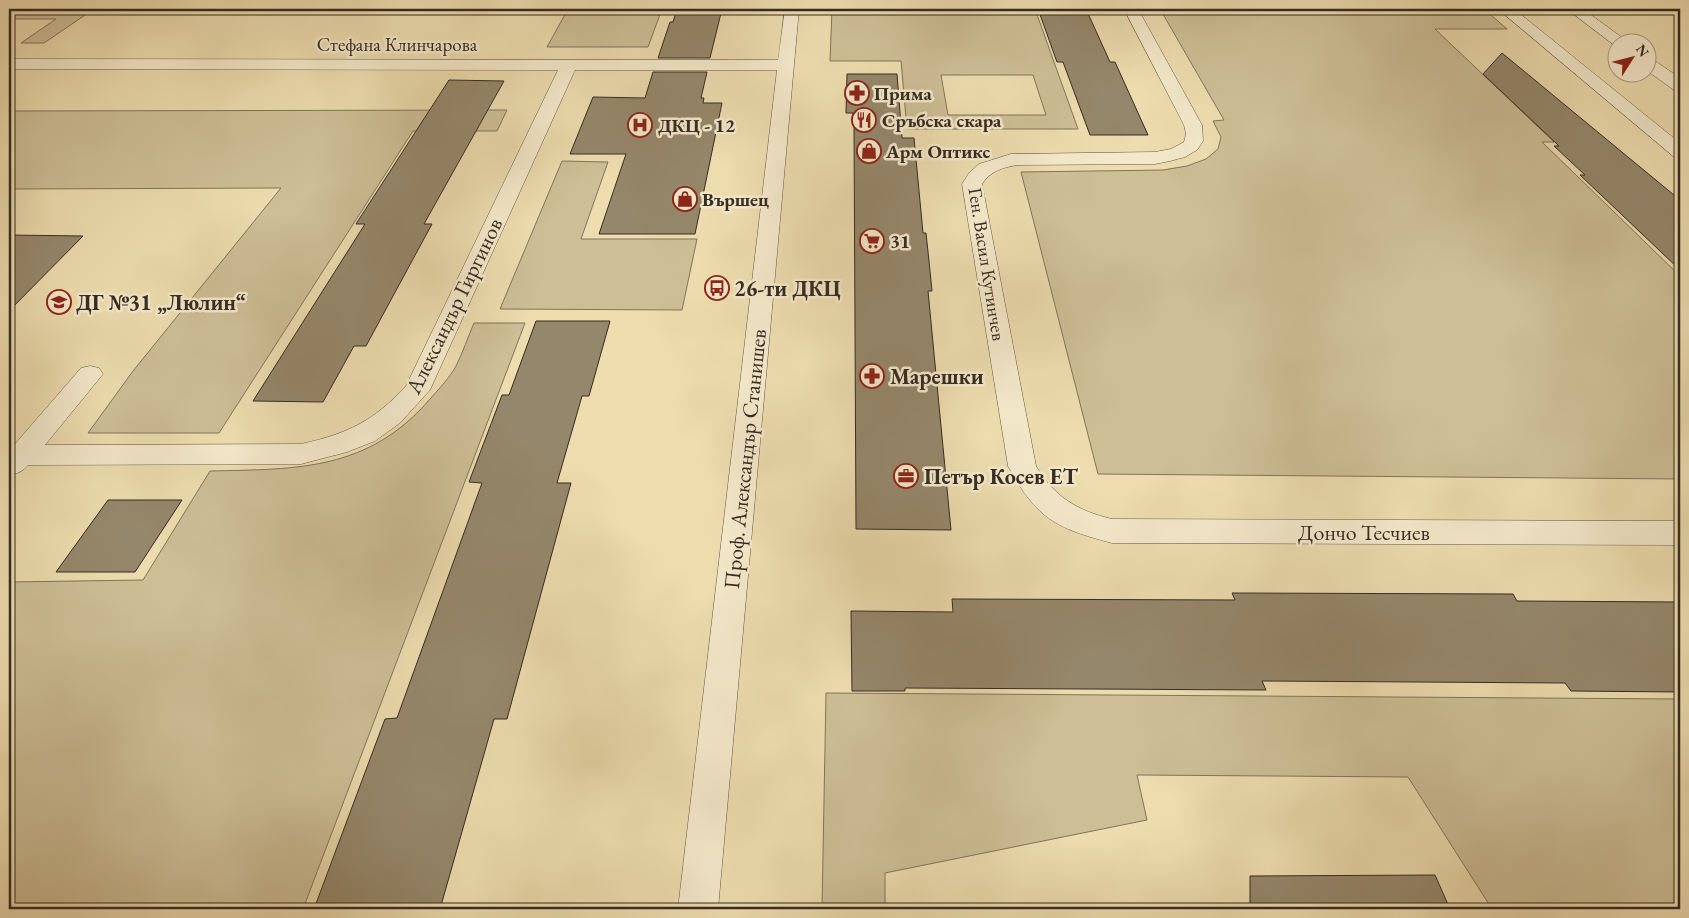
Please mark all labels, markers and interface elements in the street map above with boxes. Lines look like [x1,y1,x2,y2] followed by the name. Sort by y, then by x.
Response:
[317,32,478,57] street label: Стефана Клинчарова
[1606,32,1656,82] north arrow
[1632,40,1654,61] text: N
[844,80,870,106] pharmacy icon: Прима
[874,81,932,106] place label: Прима
[851,107,877,133] restaurant icon: Сръбска скара
[882,108,1002,133] place label: Сръбска скара
[627,112,653,138] hospital icon: ДКЦ - 12
[658,113,735,138] place label: ДКЦ - 12
[856,138,882,164] shop icon: Арм Оптикс
[885,139,991,164] place label: Арм Оптикс
[672,186,698,212] shop icon: Вършец
[963,186,1011,342] street label: Ген. Васил Кутинчев
[702,187,769,212] place label: Вършец
[398,213,509,400] street label: Александър Гиргинов
[859,228,885,254] supermarket icon: 31
[890,229,910,254] place label: 31
[734,274,841,303] place label: 26-ти ДКЦ
[704,275,730,301] bus stop icon: 26-ти ДКЦ
[76,288,246,317] place label: ДГ №31 „Люлин“
[46,289,72,315] school or university icon: ДГ №31 „Люлин“
[717,328,773,590] street label: Проф. Александър Станишев
[890,362,984,391] place label: Марешки
[859,363,885,389] pharmacy icon: Марешки
[924,462,1079,491] place label: Петър Косев ЕТ
[893,463,919,489] office icon: Петър Косев ЕТ
[1298,518,1430,547] street label: Дончо Тесчиев

